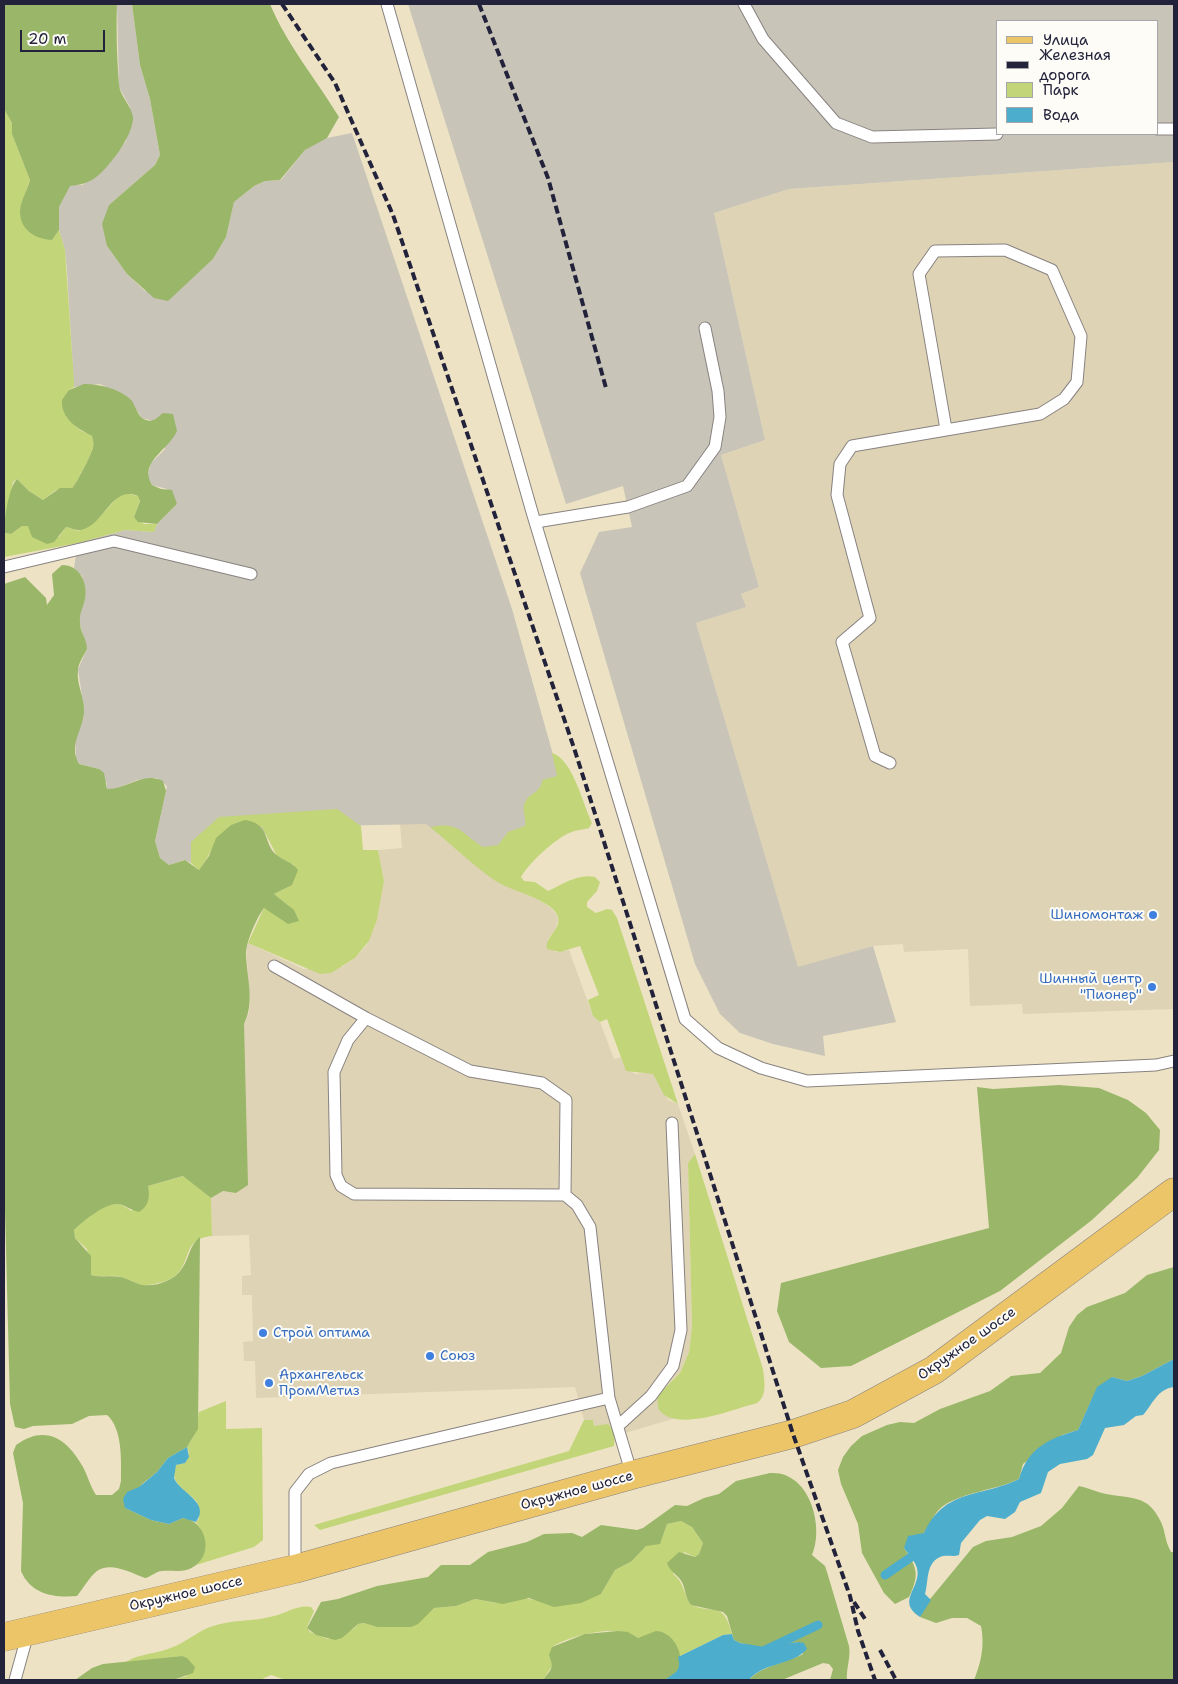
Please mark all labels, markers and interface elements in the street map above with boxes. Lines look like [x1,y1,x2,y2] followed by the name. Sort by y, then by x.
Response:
[22,20,108,52] scale bar
[996,20,1158,135] legend
[28,29,67,49] text: 20 m
[1043,30,1088,50] text: Улица
[1039,45,1111,85] text: Железная дорога
[1043,80,1079,100] text: Парк
[1043,105,1079,125] text: Вода
[1051,907,1143,923] place label: Шиномонтаж
[1147,909,1159,921] marker: Шиномонтаж
[1039,971,1142,1004] place label: Шинный центр "Пионер"
[1146,981,1158,993] marker: Шинный центр "Пионер"
[915,1304,1019,1384] street label: Окружное шоссе
[273,1325,370,1341] place label: Строй оптима
[257,1327,269,1339] marker: Строй оптима
[440,1348,475,1364] place label: Союз
[424,1350,436,1362] marker: Союз
[279,1367,364,1400] place label: Архангельск ПромМетиз
[263,1377,275,1389] marker: Архангельск ПромМетиз
[519,1468,635,1514] street label: Окружное шоссе
[128,1573,244,1615] street label: Окружное шоссе

